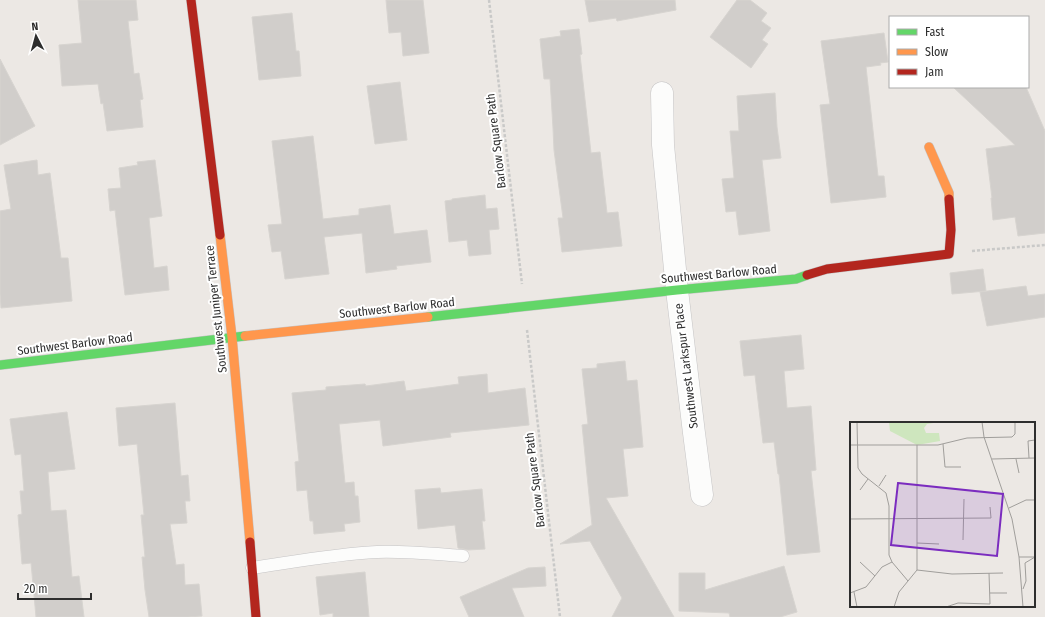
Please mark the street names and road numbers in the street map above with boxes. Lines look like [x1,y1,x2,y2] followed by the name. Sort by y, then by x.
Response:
[483,93,509,189] street label: Barlow Square Path
[202,244,230,373] street label: Southwest Juniper Terrace
[661,262,777,286] street label: Southwest Barlow Road
[339,295,455,321] street label: Southwest Barlow Road
[671,303,701,429] street label: Southwest Larkspur Place
[17,330,133,358] street label: Southwest Barlow Road
[522,432,548,528] street label: Barlow Square Path

